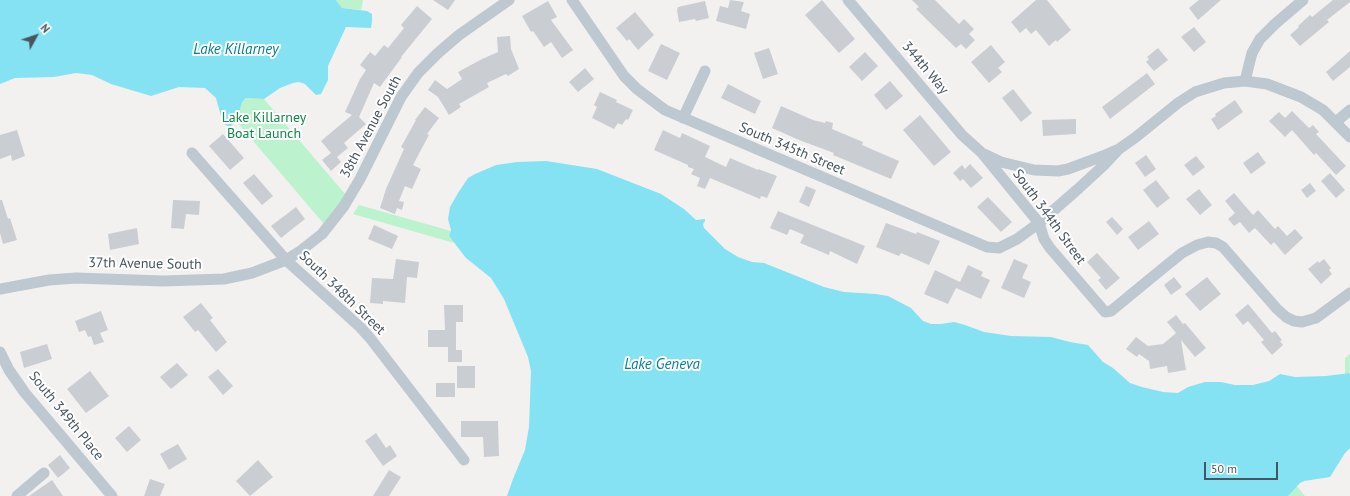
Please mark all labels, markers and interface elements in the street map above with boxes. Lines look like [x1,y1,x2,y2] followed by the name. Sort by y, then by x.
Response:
[16,16,56,56] north arrow
[38,21,53,36] text: N
[898,38,952,98] street label: 344th Way
[193,41,279,59] water label: Lake Killarney
[337,73,405,181] street label: 38th Avenue South
[222,110,306,142] park label: Lake Killarney Boat Launch
[737,119,847,179] street label: South 345th Street
[1009,166,1089,268] street label: South 344th Street
[295,248,389,338] street label: South 348th Street
[88,255,202,273] street label: 37th Avenue South
[624,356,700,374] water label: Lake Geneva
[25,368,107,464] street label: South 349th Place
[1206,454,1280,480] scale bar
[1211,461,1237,476] text: 50 m

